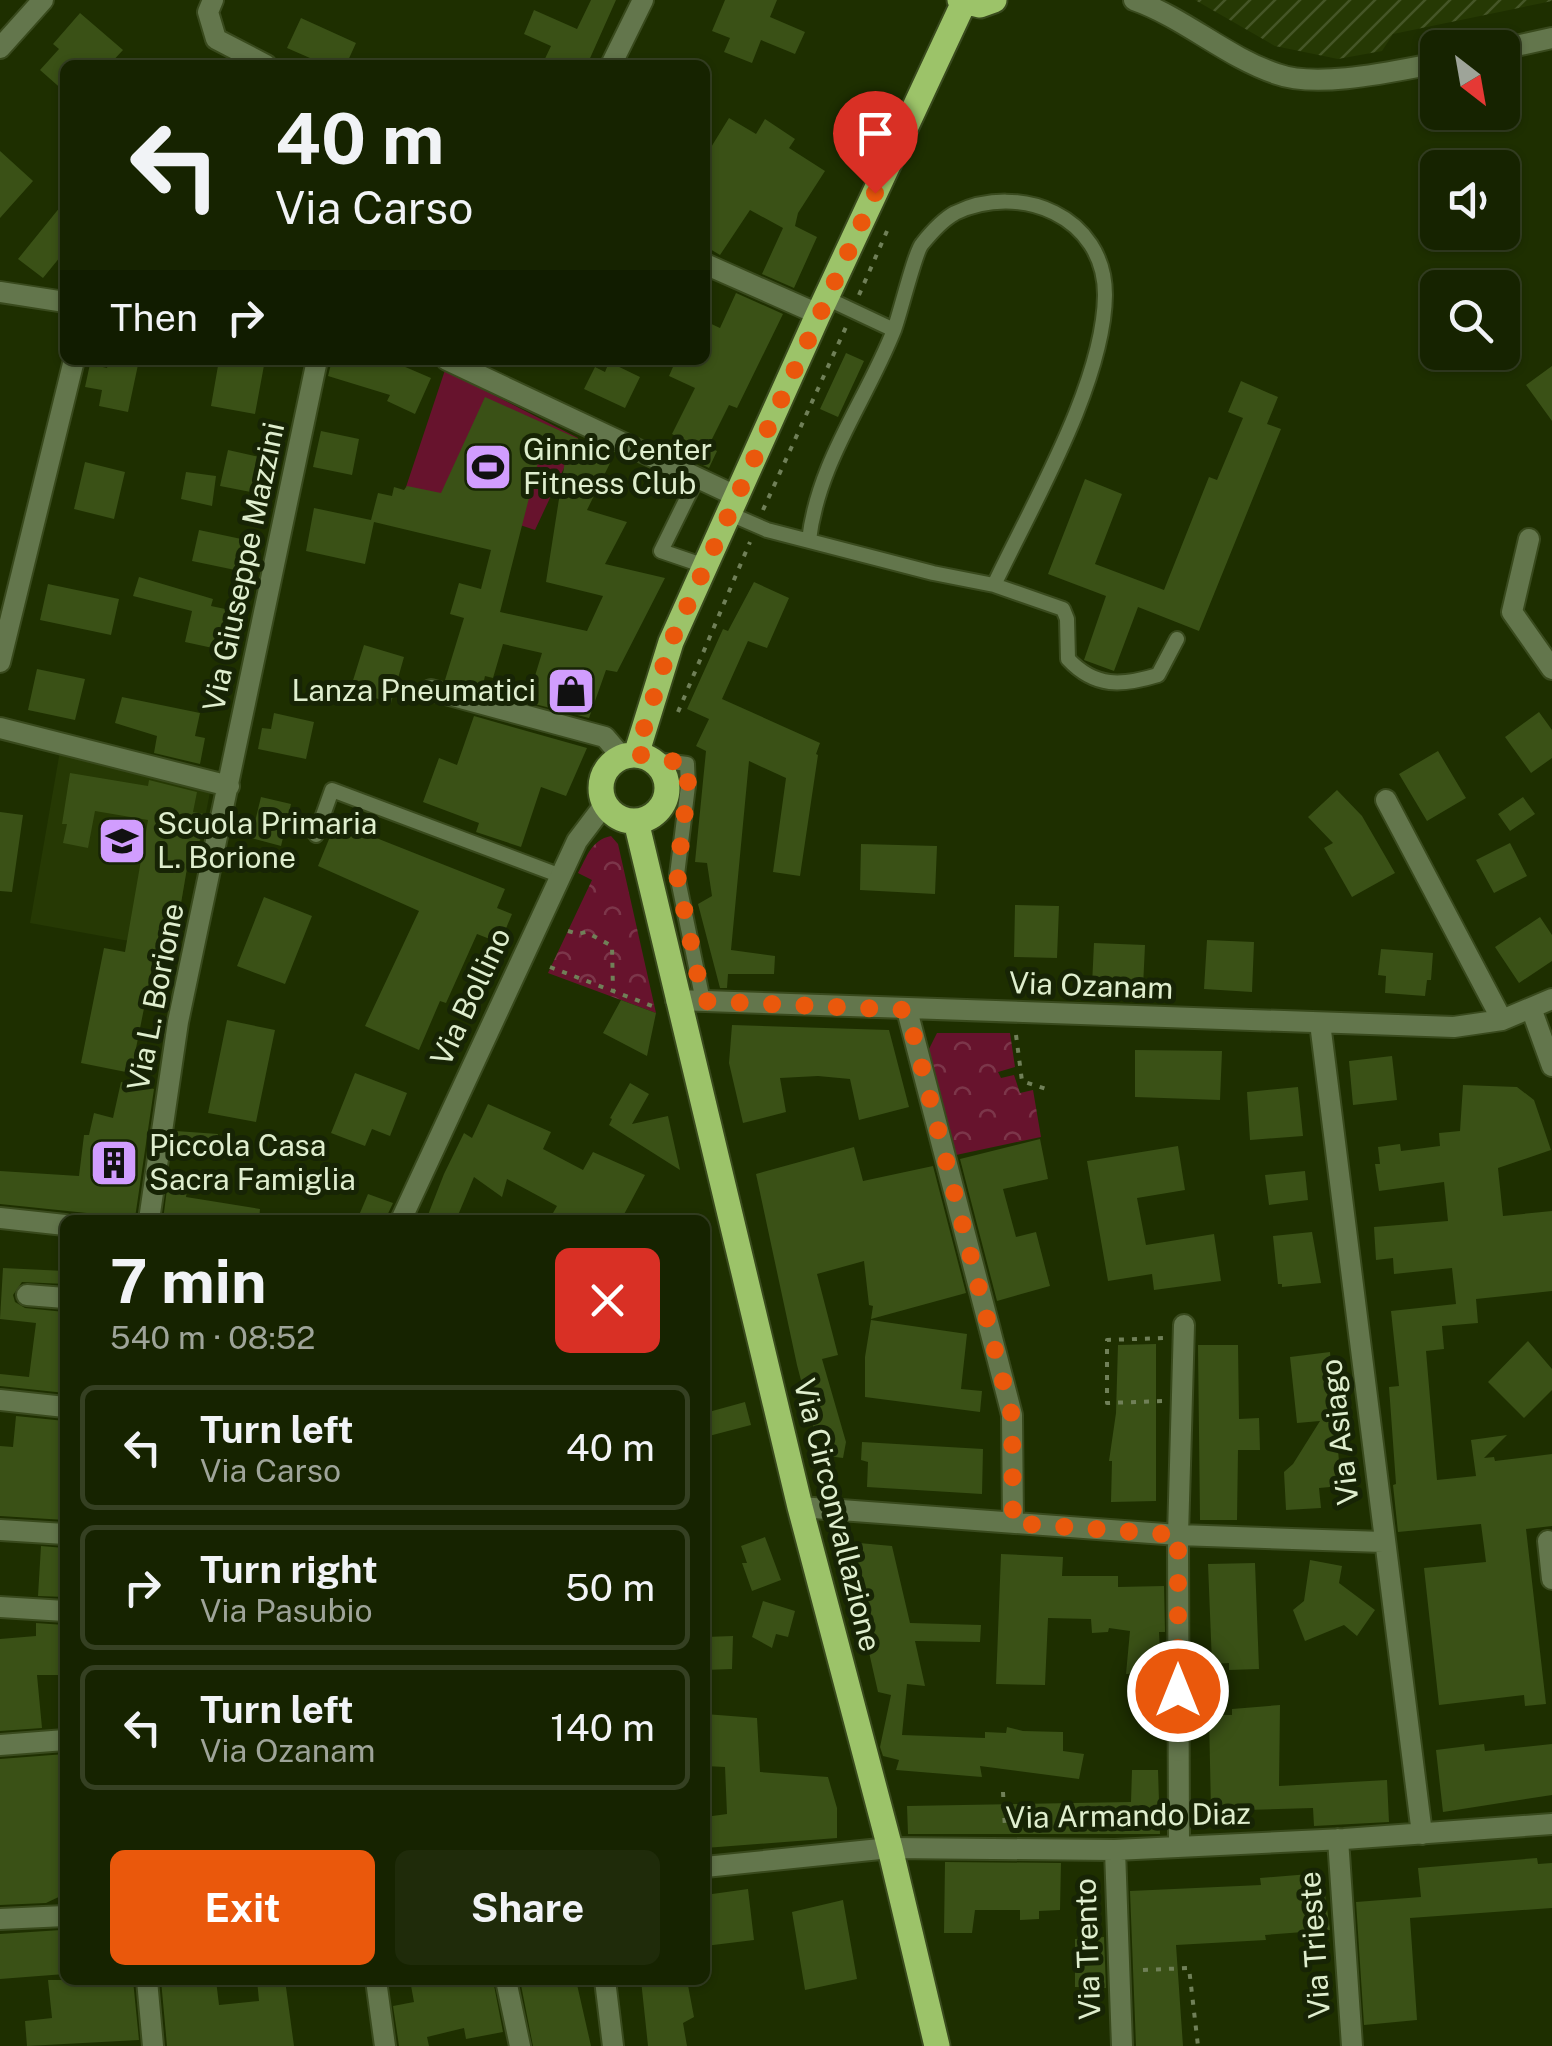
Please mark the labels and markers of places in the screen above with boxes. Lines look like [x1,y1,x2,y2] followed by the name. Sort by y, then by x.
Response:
[833,91,918,194] pin
[523,431,712,501] place label: Ginnic Center Fitness Club
[462,441,514,493] sports icon: Ginnic Center Fitness Club
[545,665,597,717] shop icon: Lanza Pneumatici
[291,672,536,708] place label: Lanza Pneumatici
[157,805,377,875] place label: Scuola Primaria L. Borione
[96,815,148,867] school or university icon: Scuola Primaria L. Borione
[149,1127,356,1197] place label: Piccola Casa Sacra Famiglia
[88,1137,140,1189] building icon: Piccola Casa Sacra Famiglia

